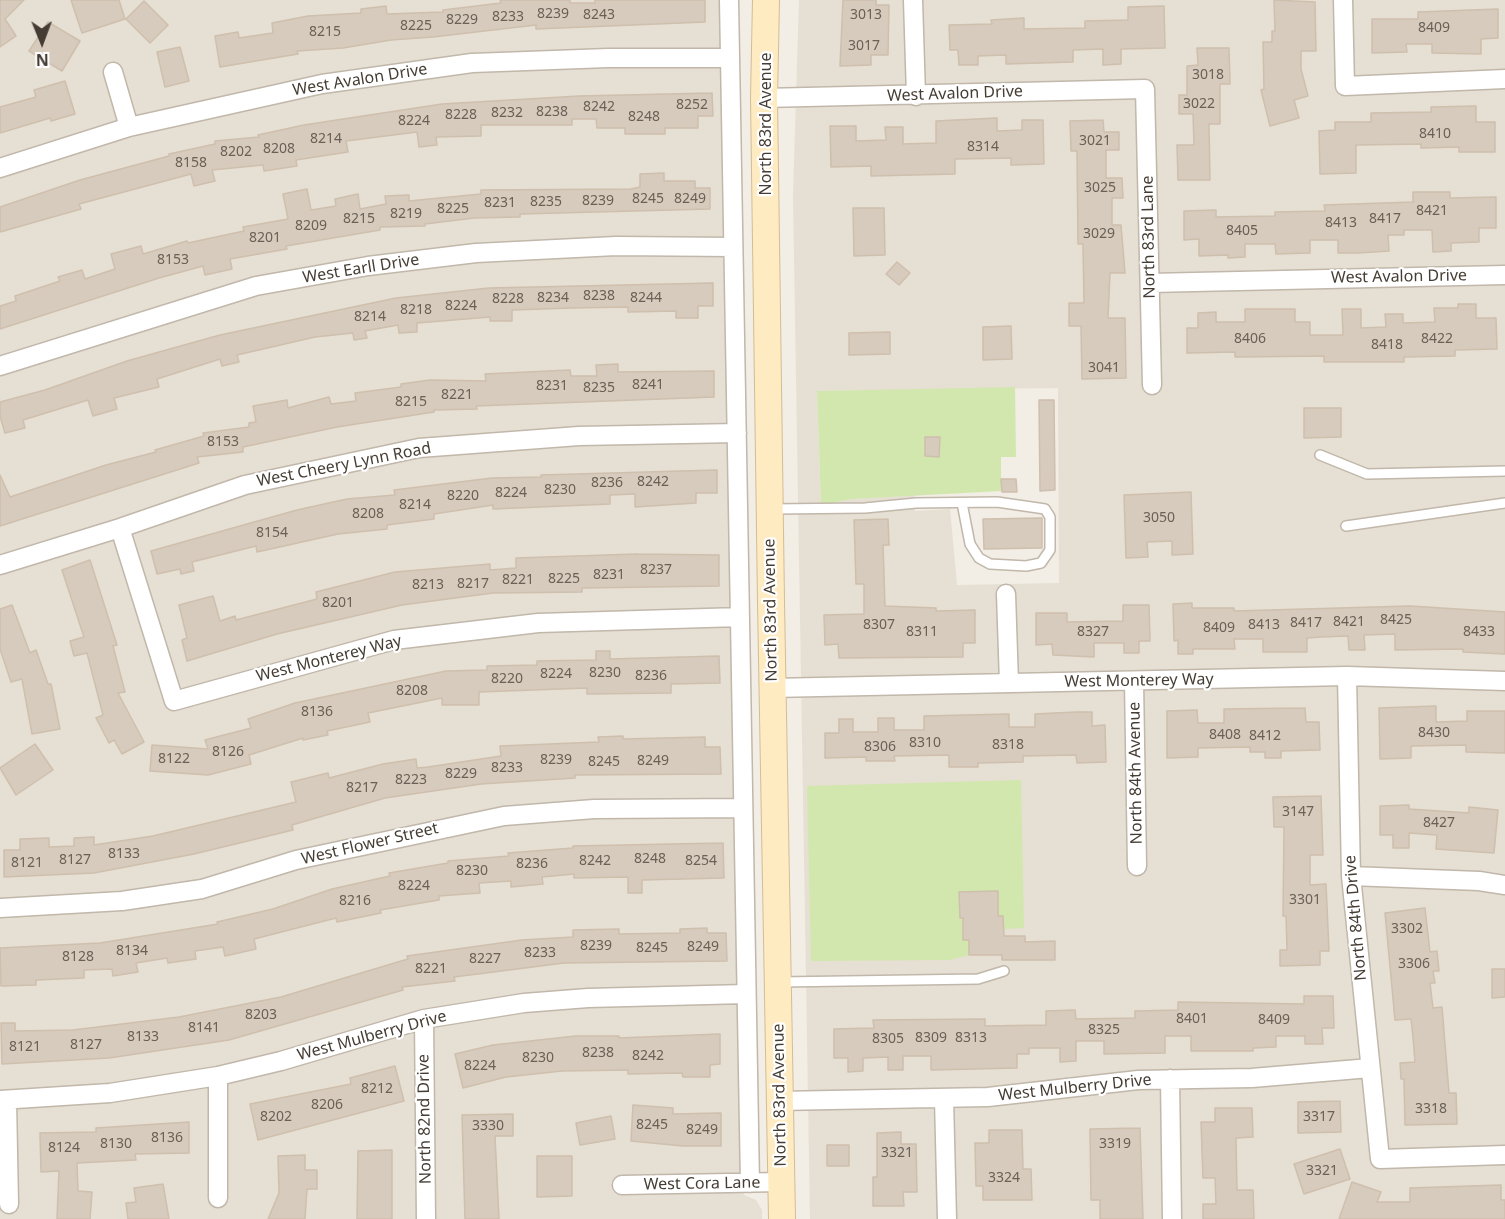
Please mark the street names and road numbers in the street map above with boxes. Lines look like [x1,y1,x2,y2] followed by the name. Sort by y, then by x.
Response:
[756,52,776,196] street label: North 83rd Avenue
[291,60,429,100] street label: West Avalon Drive
[887,82,1023,106] street label: West Avalon Drive
[1138,175,1160,299] street label: North 83rd Lane
[301,250,421,288] street label: West Earll Drive
[1331,266,1467,288] street label: West Avalon Drive
[255,439,433,491] street label: West Cheery Lynn Road
[760,538,782,682] street label: North 83rd Avenue
[254,632,404,686] street label: West Monterey Way
[1064,670,1214,692] street label: West Monterey Way
[1125,702,1147,844] street label: North 84th Avenue
[300,819,440,869] street label: West Flower Street
[1341,854,1371,982] street label: North 84th Drive
[295,1007,449,1065] street label: West Mulberry Drive
[769,1023,791,1167] street label: North 83rd Avenue
[414,1054,436,1184] street label: North 82nd Drive
[998,1070,1152,1106] street label: West Mulberry Drive
[644,1173,760,1195] street label: West Cora Lane

